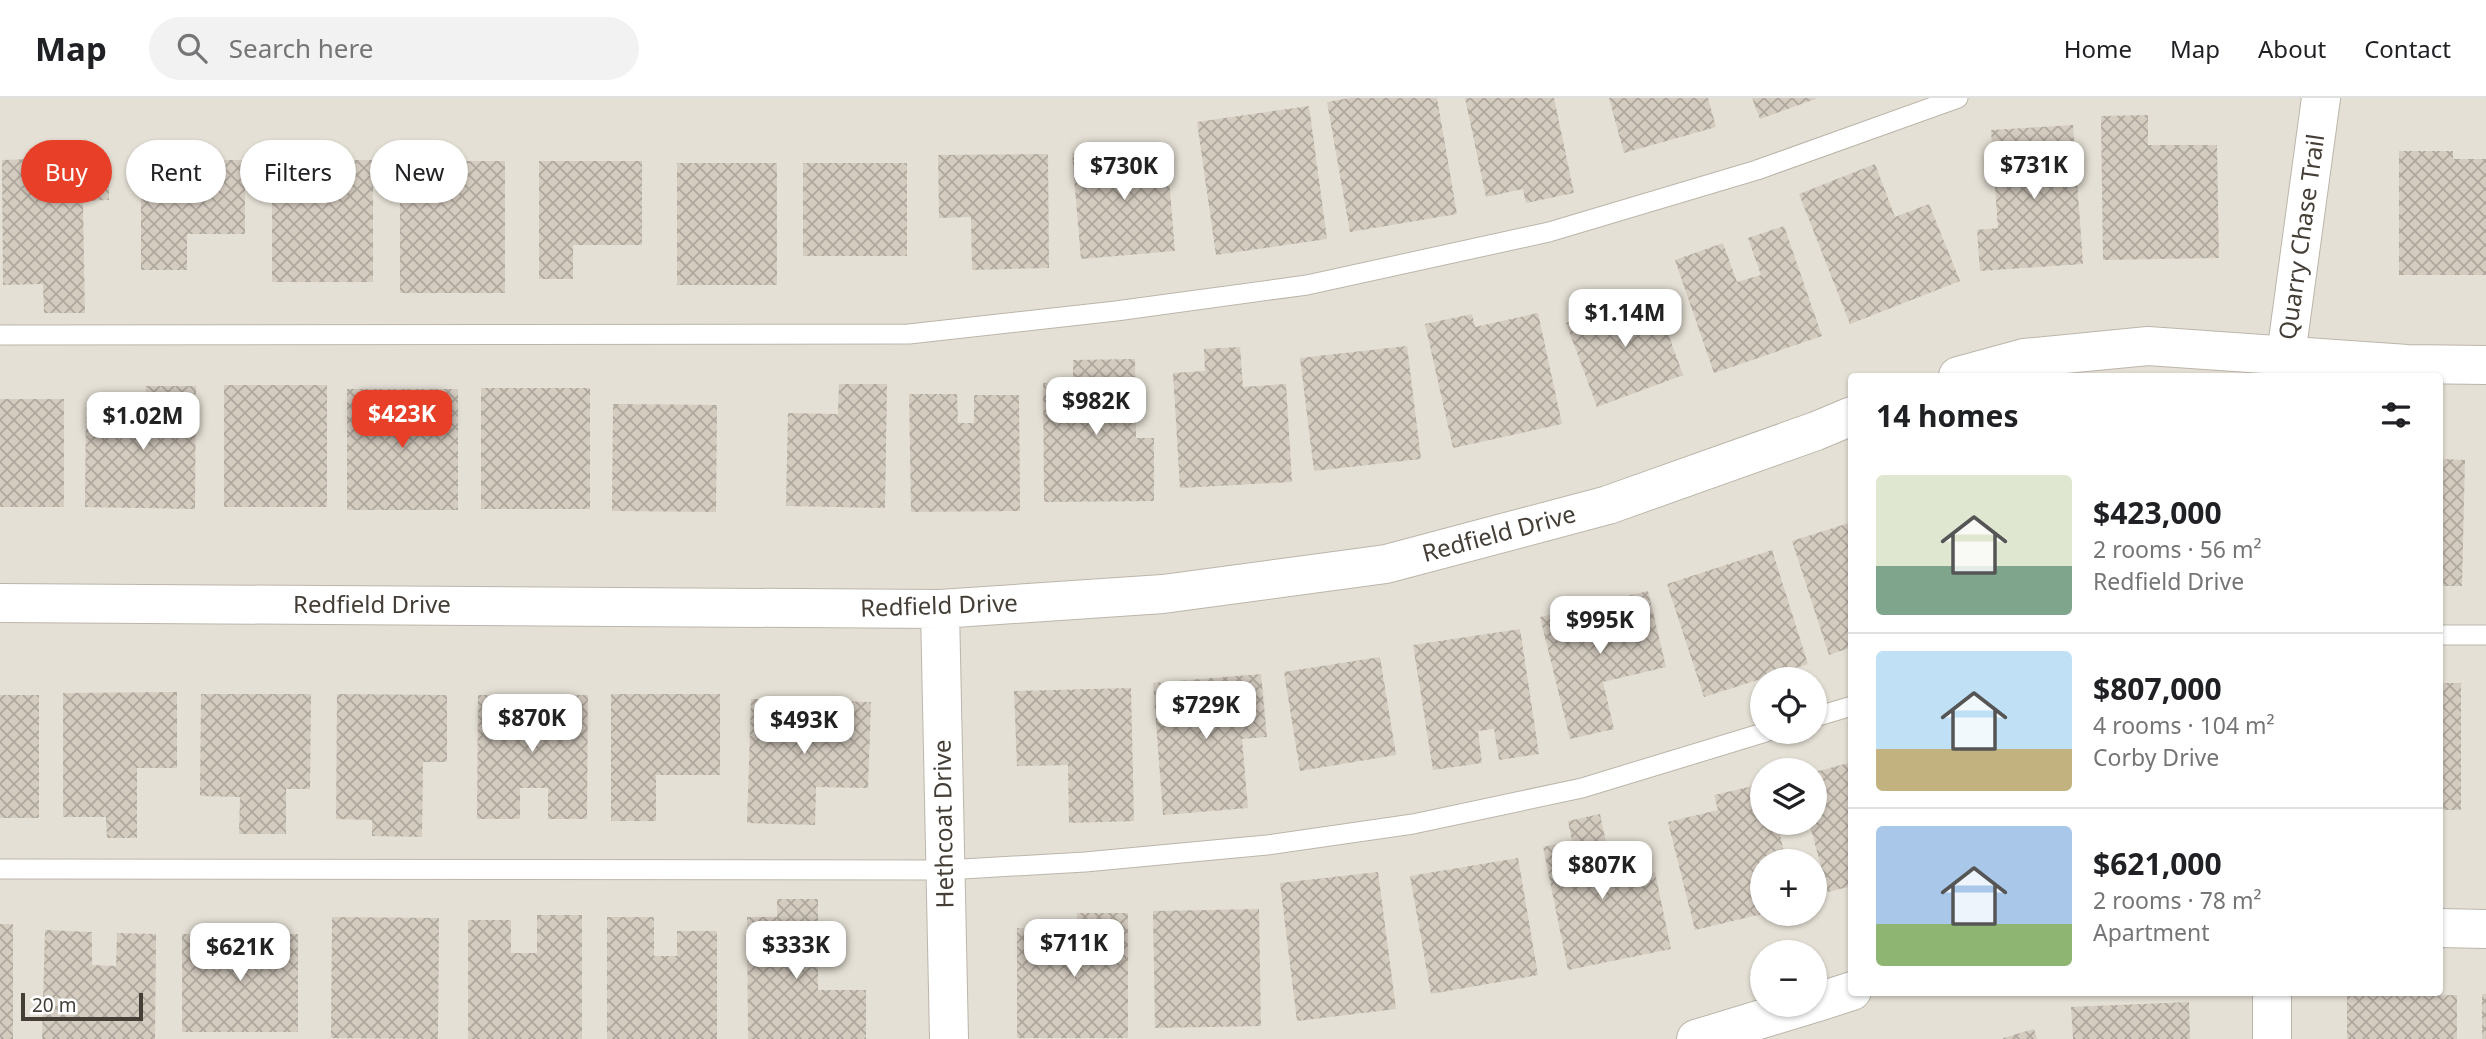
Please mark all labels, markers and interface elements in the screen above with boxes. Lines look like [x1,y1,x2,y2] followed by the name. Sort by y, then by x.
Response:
[149,17,639,80] search box
[35,26,107,71] text: Map
[173,29,211,67] icon: search
[229,30,373,66] text: Search here
[2064,32,2132,65] text: Home
[2170,32,2220,65] text: Map
[2258,32,2326,65] text: About
[2364,32,2451,65] text: Contact
[2270,132,2331,342] street label: Quarry Chase Trail
[21,140,112,203] chip: Buy
[126,140,226,203] chip: Rent
[240,140,356,203] chip: Filters
[370,140,468,203] chip: New
[1985,141,2083,201] pin: $731K
[1075,142,1173,202] pin: $730K
[2000,148,2068,180] text: $731K
[1090,149,1158,181] text: $730K
[1568,289,1682,349] pin: $1.14M
[1585,296,1665,328] text: $1.14M
[1047,378,1145,437] pin: $982K
[1062,384,1130,416] text: $982K
[353,390,451,450] pin: $423K
[86,392,200,452] pin: $1.02M
[1876,395,2019,436] text: 14 homes
[2377,396,2415,434] icon: filters
[368,397,436,429] text: $423K
[103,399,183,431] text: $1.02M
[2093,492,2222,533] text: $423,000
[1418,496,1579,569] street label: Redfield Drive
[1932,503,2016,587] icon: home
[2093,533,2262,565] text: 2 rooms · 56 m²
[2093,565,2244,597] text: Redfield Drive
[860,585,1018,624] street label: Redfield Drive
[293,587,451,620] street label: Redfield Drive
[1551,596,1649,656] pin: $995K
[1566,603,1634,635] text: $995K
[1750,667,1827,1017] map controls
[1750,667,1827,744] button: locate
[2093,668,2222,709] text: $807,000
[1932,679,2016,763] icon: home
[1157,682,1255,741] pin: $729K
[1172,688,1240,720] text: $729K
[483,694,581,754] pin: $870K
[755,696,853,756] pin: $493K
[498,701,566,733] text: $870K
[770,703,838,735] text: $493K
[2093,709,2275,741] text: 4 rooms · 104 m²
[925,739,960,909] street label: Hethcoat Drive
[2093,741,2219,773] text: Corby Drive
[1750,758,1827,835] button: layers
[1553,842,1651,901] pin: $807K
[2093,843,2222,884] text: $621,000
[1568,848,1636,880] text: $807K
[1750,849,1827,926] button: +
[1932,854,2016,938] icon: home
[2093,884,2262,916] text: 2 rooms · 78 m²
[2093,916,2210,948] text: Apartment
[1025,920,1123,979] pin: $711K
[747,922,845,981] pin: $333K
[191,924,289,983] pin: $621K
[1040,926,1108,958] text: $711K
[762,928,830,960] text: $333K
[206,930,274,962] text: $621K
[1750,940,1827,1017] button: −
[21,990,144,1022] scale bar
[32,992,76,1018] text: 20 m

